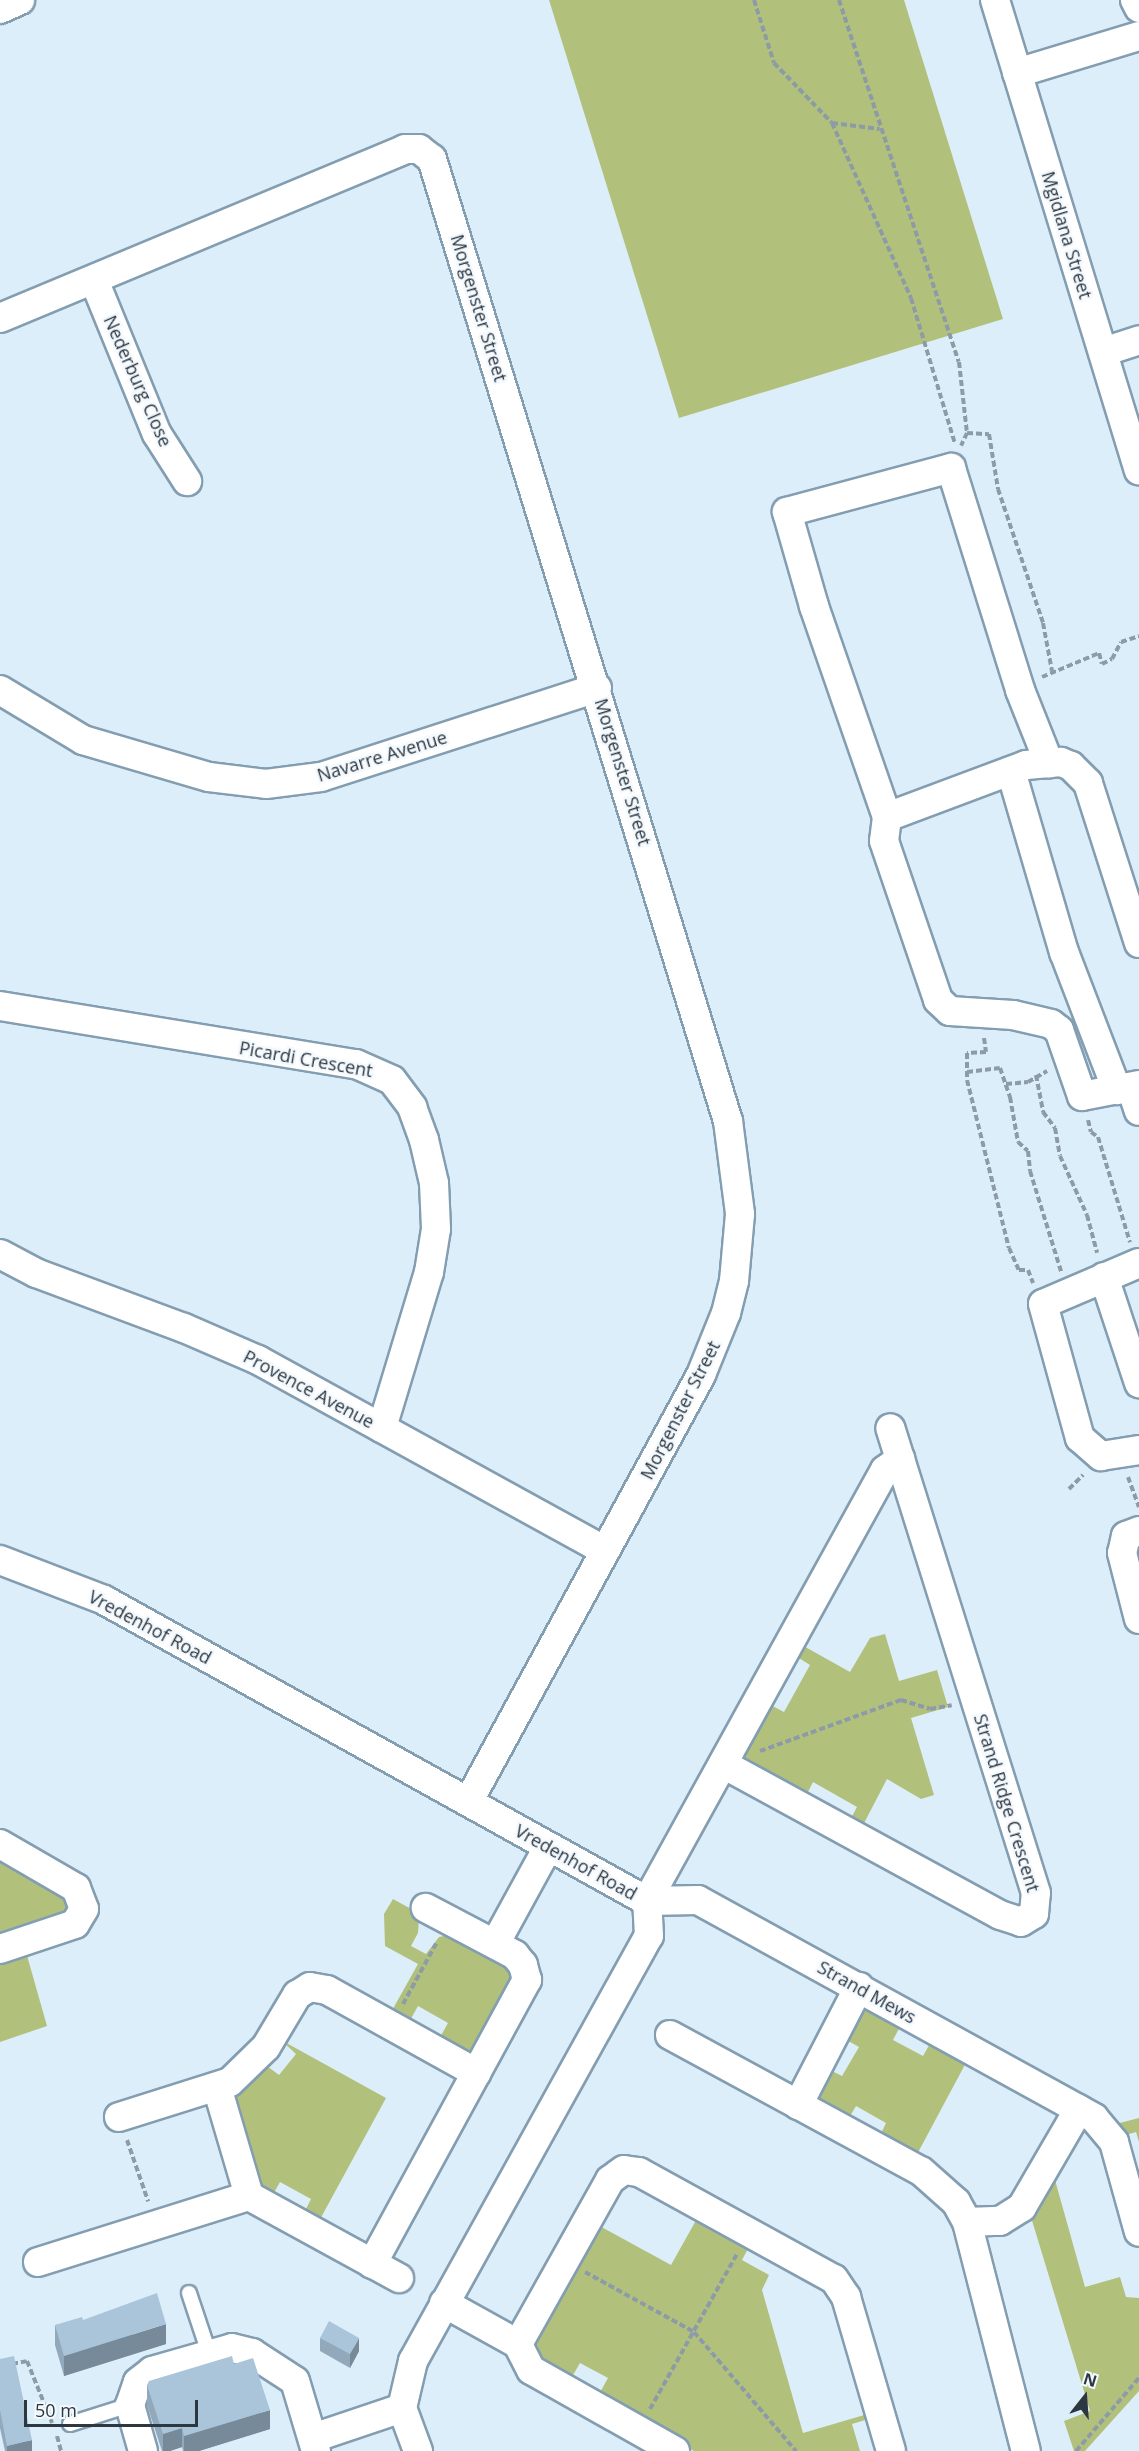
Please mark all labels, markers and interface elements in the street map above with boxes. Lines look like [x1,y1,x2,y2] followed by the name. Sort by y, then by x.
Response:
[1037,169,1097,301] street label: Mgidlana Street
[446,232,512,384] street label: Morgenster Street
[99,312,177,450] street label: Nederburg Close
[590,696,656,848] street label: Morgenster Street
[314,726,450,786] street label: Navarre Avenue
[238,1037,374,1081] street label: Picardi Crescent
[636,1337,724,1483] street label: Morgenster Street
[240,1345,378,1433] street label: Provence Avenue
[85,1586,215,1668] street label: Vredenhof Road
[970,1711,1044,1895] street label: Strand Ridge Crescent
[511,1820,641,1904] street label: Vredenhof Road
[814,1956,920,2028] street label: Strand Mews
[1055,2367,1115,2427] north arrow
[1081,2367,1100,2392] text: N
[27,2388,201,2426] scale bar
[35,2398,77,2422] text: 50 m

